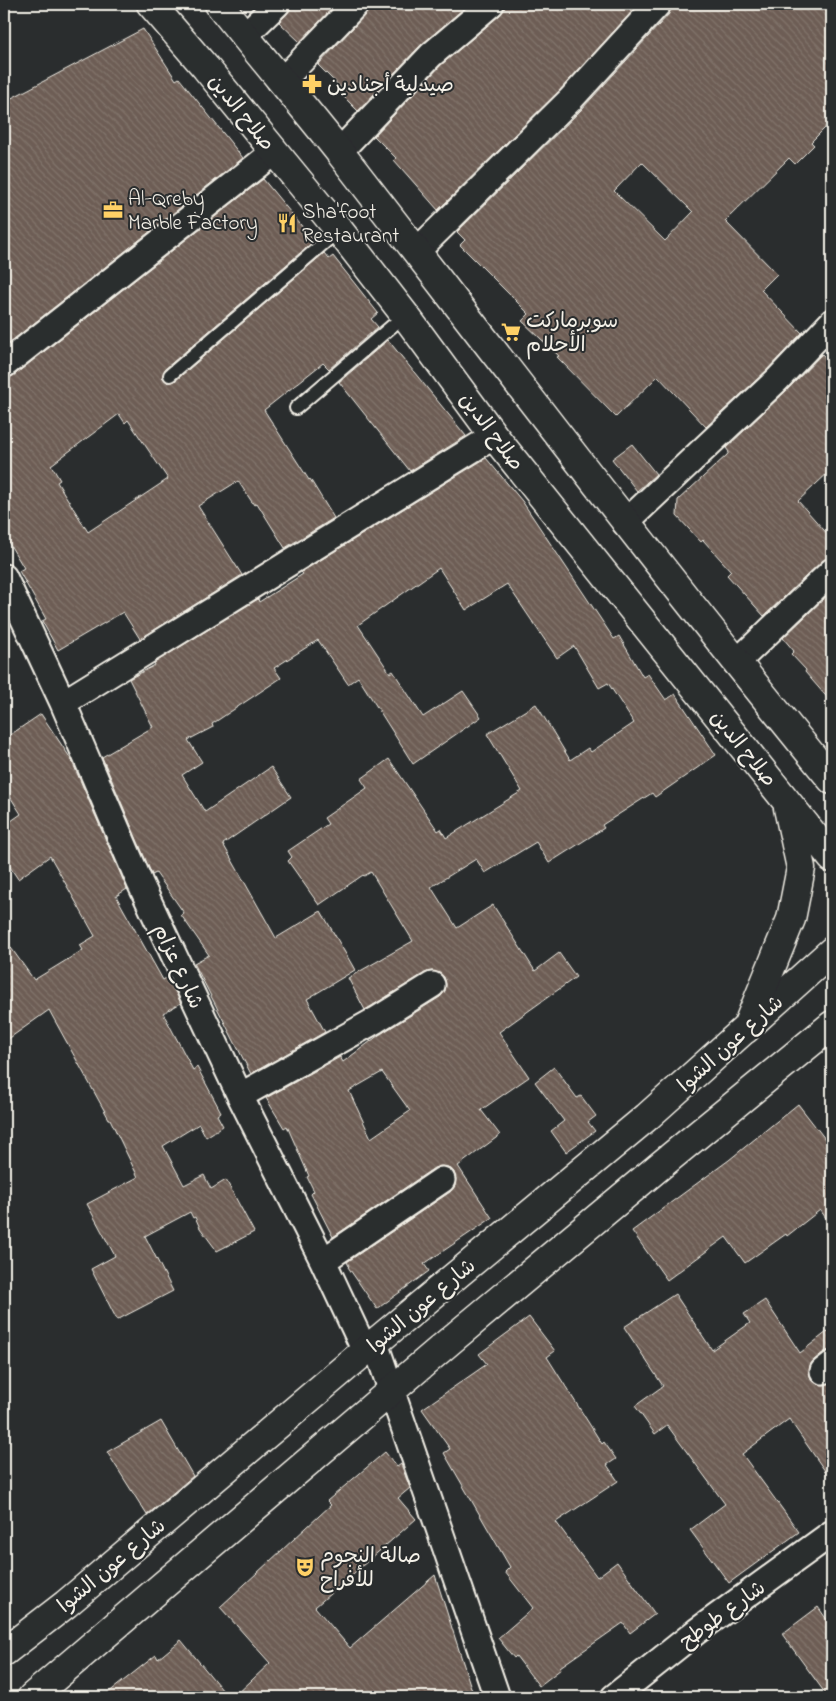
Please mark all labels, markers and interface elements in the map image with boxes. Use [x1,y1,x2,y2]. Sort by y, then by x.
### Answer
street label: صلاح الدين [200,68,281,158]
place label: صيدلية أجنادين [327,71,454,101]
pharmacy icon: صيدلية أجنادين [301,73,323,95]
place label: Al-Qreby Marble Factory [128,185,258,241]
place label: Sha'foot Restaurant [302,198,399,252]
office icon: Al-Qreby Marble Factory [102,199,124,221]
restaurant icon: Sha'foot Restaurant [276,212,298,234]
place label: سوبرماركت الأحلام [526,307,618,361]
supermarket icon: سوبرماركت الأحلام [500,321,522,343]
street label: صلاح الدين [451,387,530,478]
street label: صلاح الدين [702,704,783,794]
street label: شارع عزام [144,919,210,1014]
street label: شارع عون الشوا [672,989,791,1100]
street label: شارع عون الشوا [362,1252,483,1361]
street label: شارع عون الشوا [52,1512,173,1621]
place label: صالة النجوم للأفراح [320,1542,421,1596]
theatre icon: صالة النجوم للأفراح [294,1556,316,1578]
street label: شارع طوطح [674,1574,773,1657]

